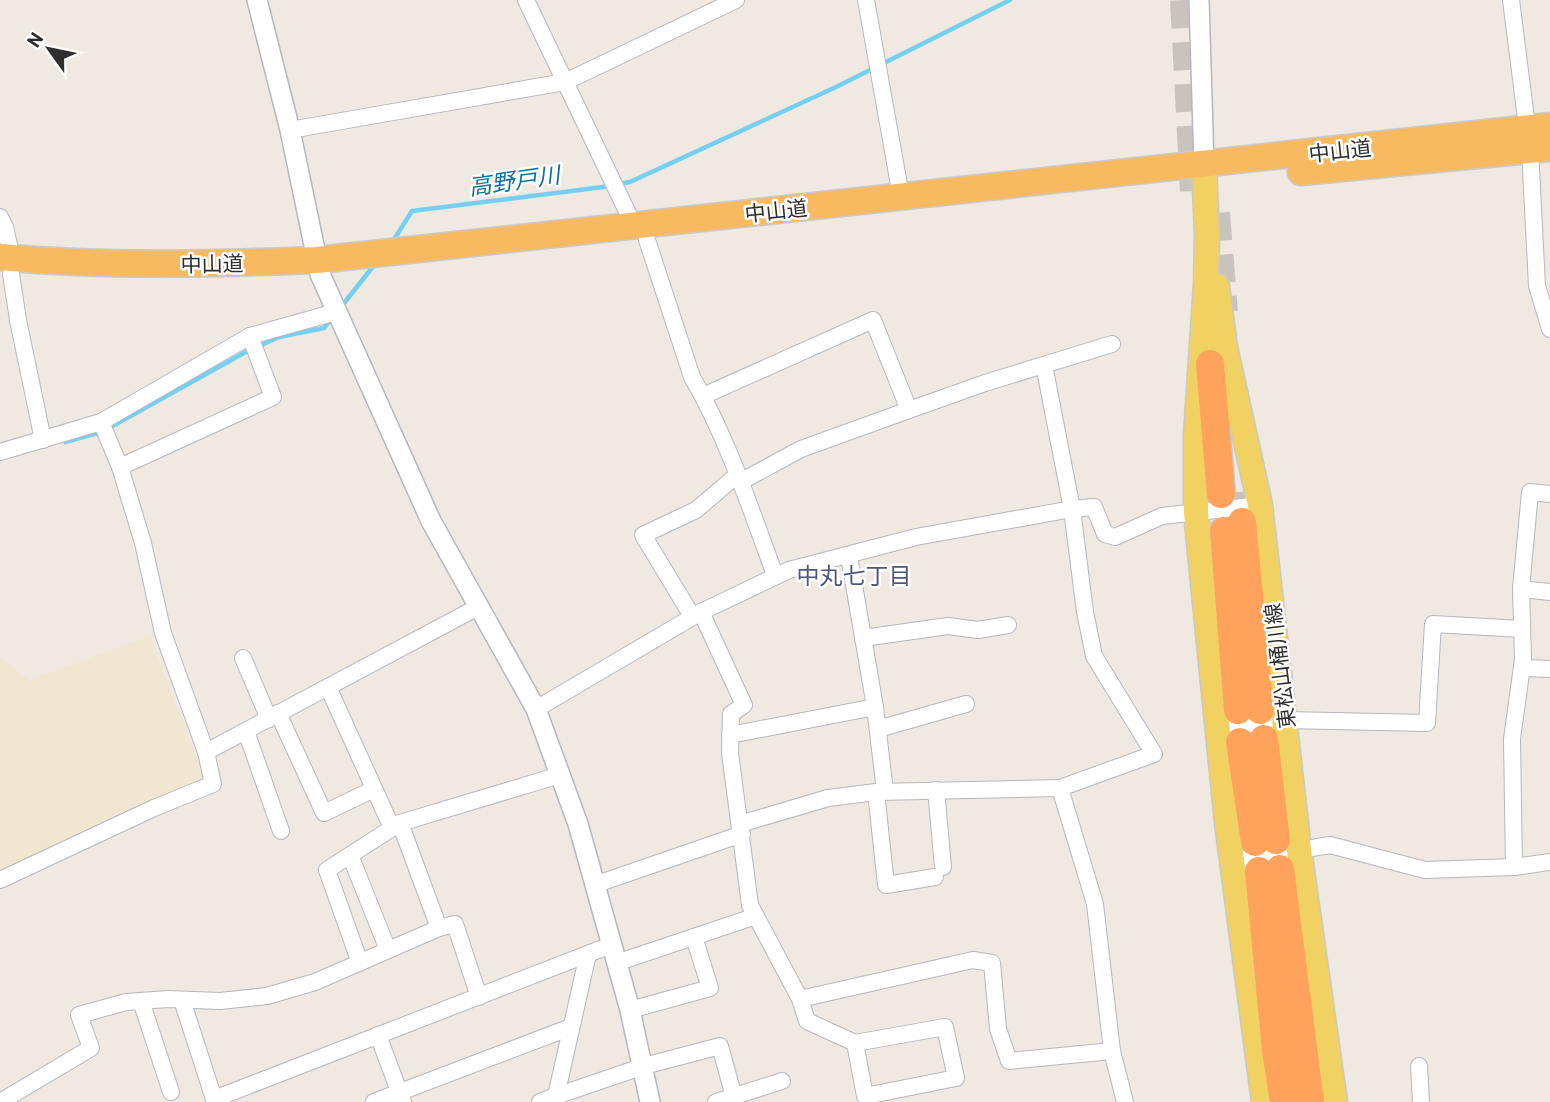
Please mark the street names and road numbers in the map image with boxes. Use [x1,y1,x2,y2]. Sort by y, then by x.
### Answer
street label: 中山道 [1307,134,1373,166]
street label: 中山道 [743,194,809,226]
street label: 中山道 [180,250,244,276]
street label: 東松山桶川線 [1259,602,1299,730]

